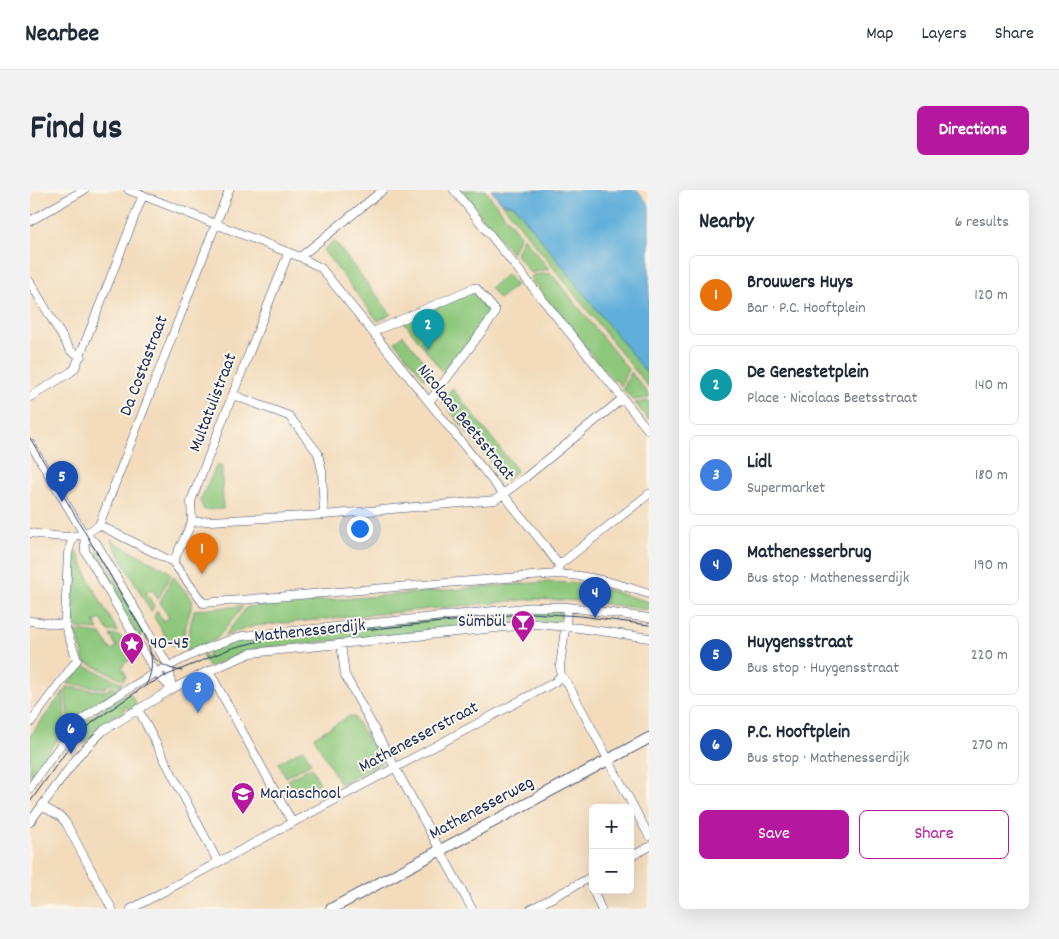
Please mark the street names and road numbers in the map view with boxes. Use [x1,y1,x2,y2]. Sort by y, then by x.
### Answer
street label: Da Costastraat [114,312,176,420]
street label: Multatulistraat [184,350,244,456]
street label: Nicolaas Beetsstraat [410,359,520,487]
street label: Mathenesserdijk [253,614,367,650]
street label: Mathenesserstraat [355,696,484,780]
street label: Mathenesserweg [425,771,539,847]

